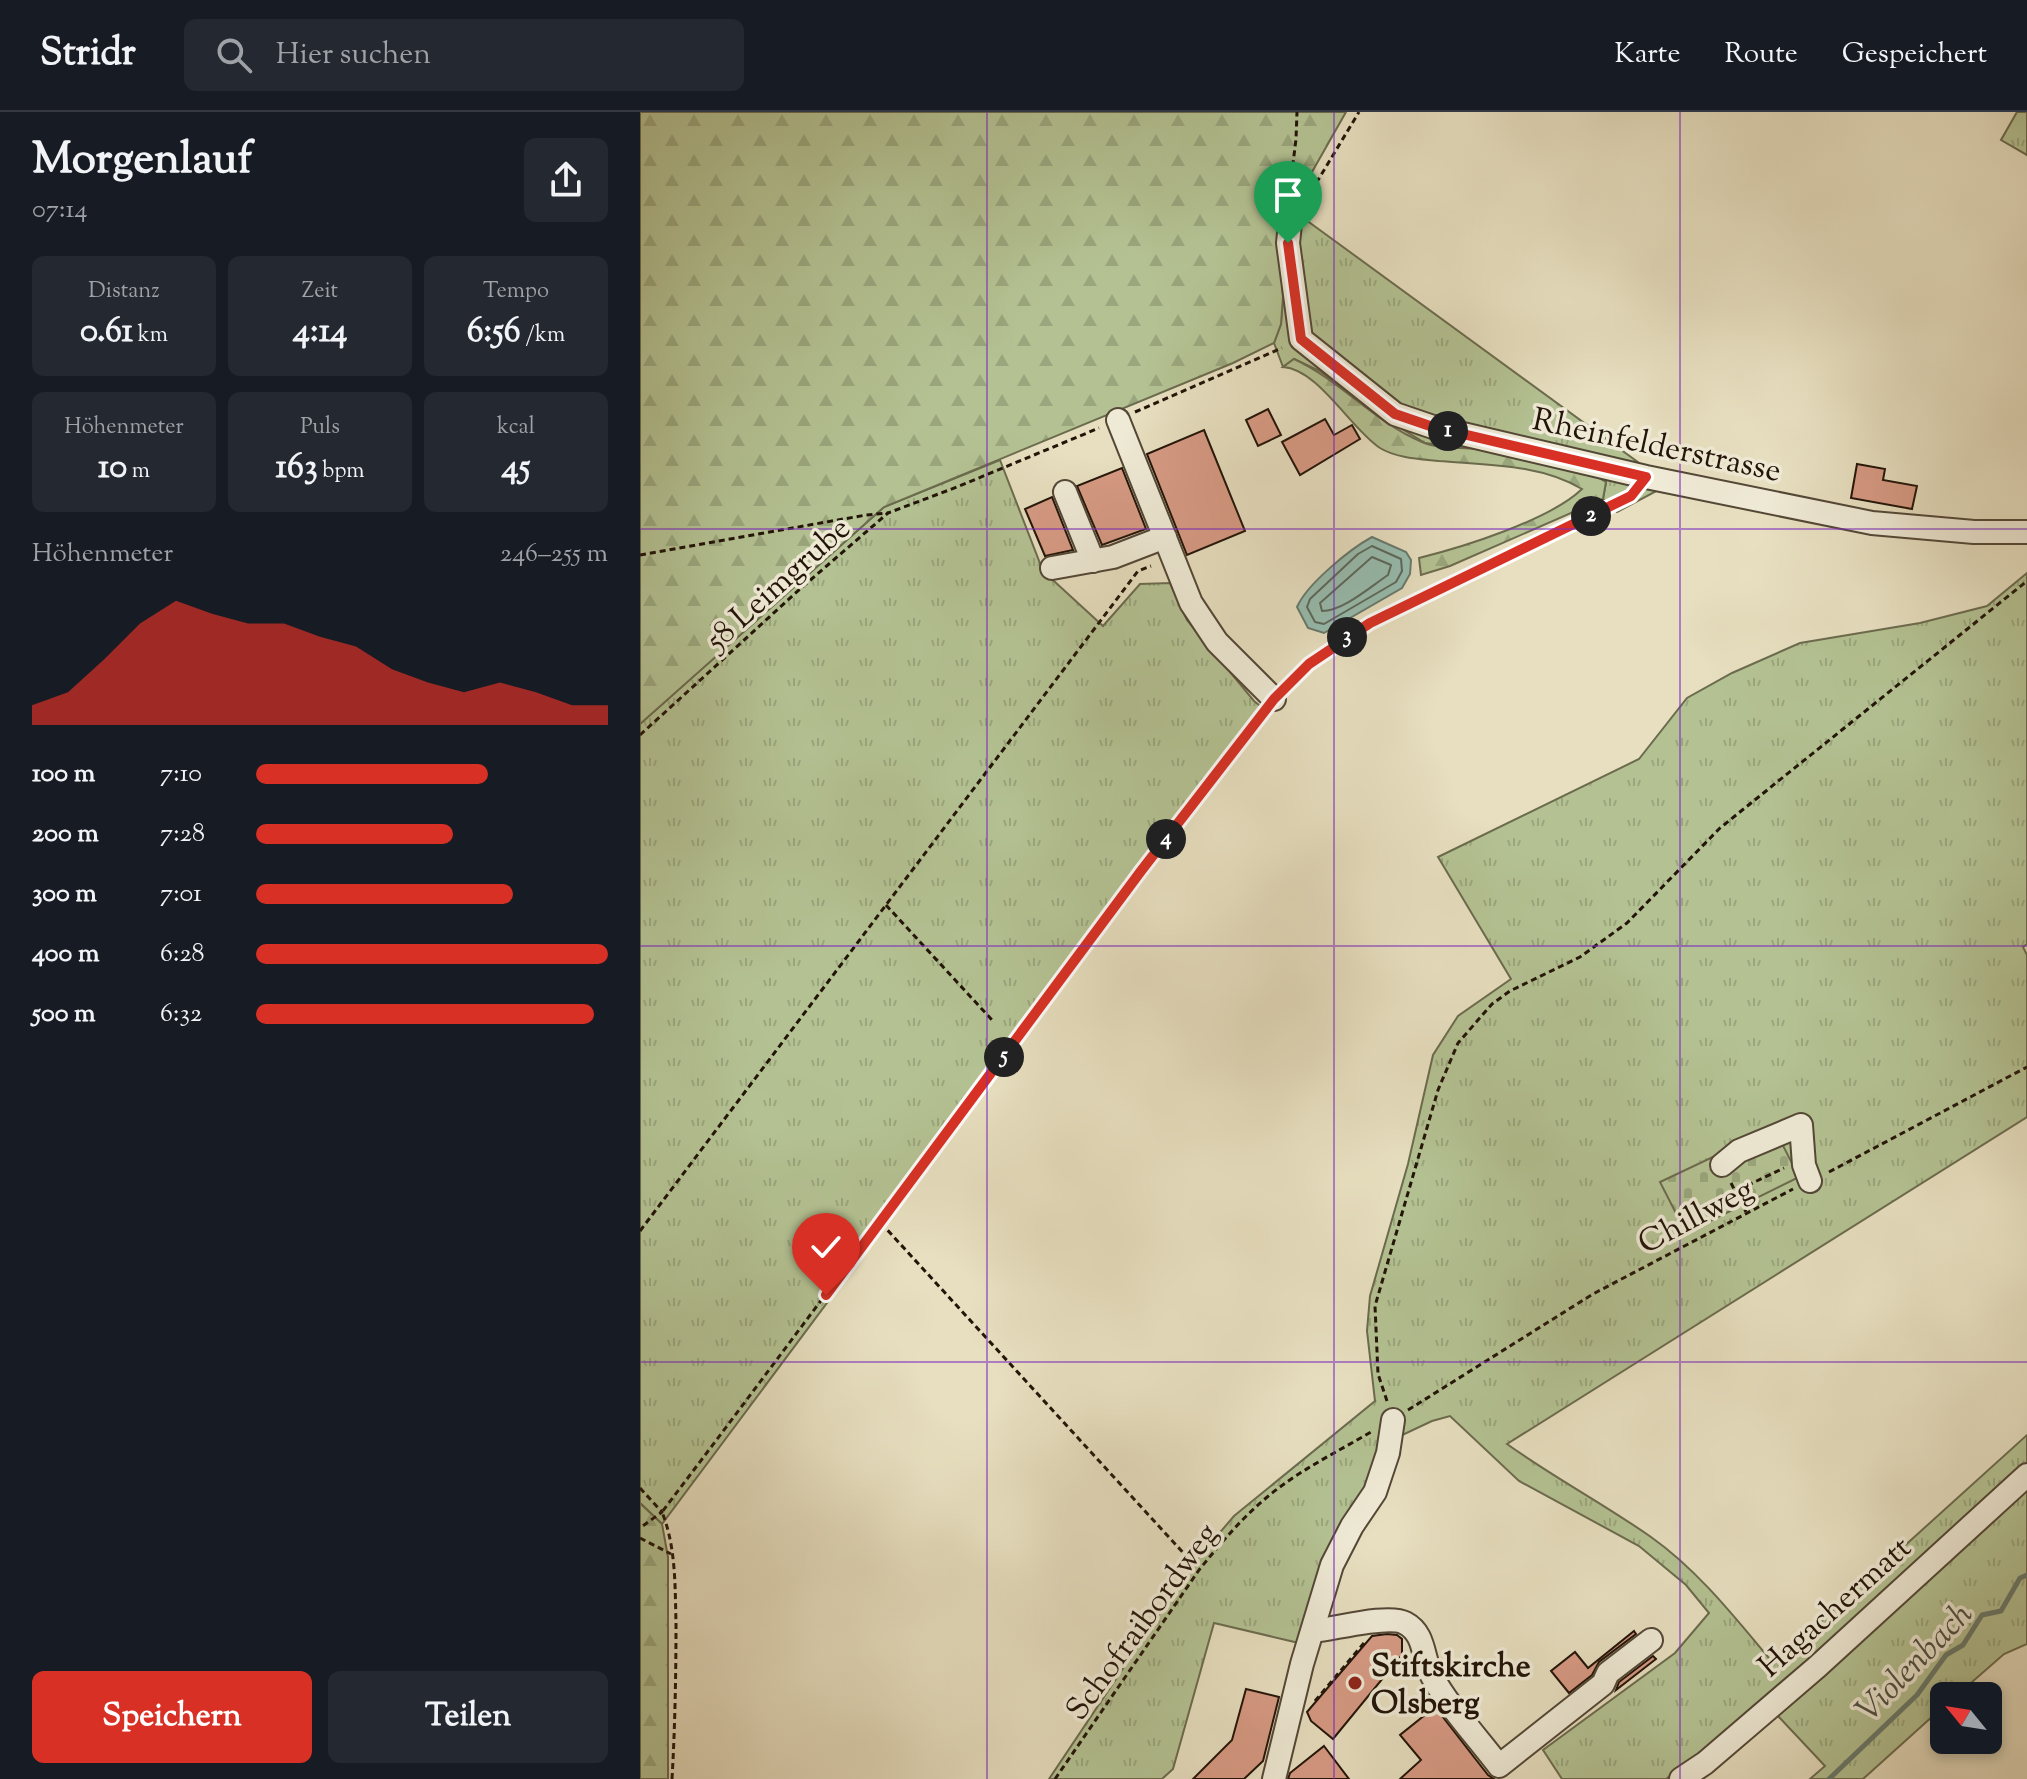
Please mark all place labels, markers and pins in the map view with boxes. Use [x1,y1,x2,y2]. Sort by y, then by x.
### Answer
pin [1254,161,1322,243]
pin: 1 [1428,411,1468,451]
pin: 2 [1571,496,1611,536]
pin: 3 [1327,617,1367,657]
pin: 4 [1146,819,1186,859]
pin: 5 [984,1037,1024,1077]
pin [792,1213,860,1295]
place label: Stiftskirche Olsberg [1371,1645,1531,1728]
marker: Stiftskirche Olsberg [1346,1674,1364,1692]

